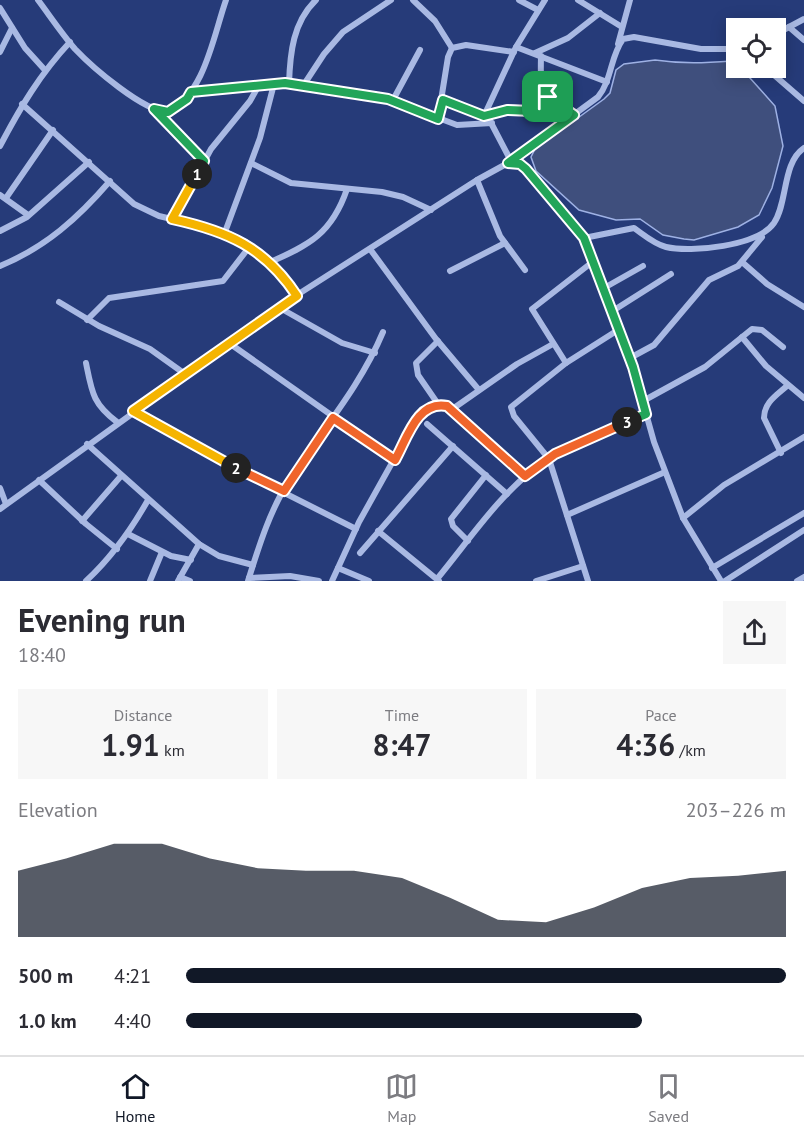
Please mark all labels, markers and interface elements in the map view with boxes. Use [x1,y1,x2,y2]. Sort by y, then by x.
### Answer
map controls [726,18,786,78]
button: locate [726,18,786,78]
pin [522,71,573,122]
icon: arrive [531,80,564,113]
pin: 1 [182,159,212,189]
text: 1 [192,164,202,184]
pin: 3 [612,407,642,437]
text: 3 [622,412,632,432]
pin: 2 [221,453,251,483]
text: 2 [231,458,241,478]
text: Evening run [18,598,186,641]
button: share [723,601,786,664]
text: 18:40 [18,642,66,668]
text: Distance [114,705,172,725]
text: Time [385,705,419,725]
text: Pace [645,705,677,725]
text: 1.91 [101,725,160,764]
text: 8:47 [372,725,432,764]
text: 4:36 [616,725,675,764]
text: km [160,740,185,760]
text: /km [675,740,706,760]
text: Elevation [18,797,98,823]
text: 203–226 m [686,797,786,823]
text: 500 m [18,963,73,989]
text: 4:21 [114,963,151,989]
text: 1.0 km [18,1008,77,1034]
text: 4:40 [114,1008,151,1034]
tab: Home [115,1070,155,1126]
tab: Map [385,1070,418,1126]
tab: Saved [648,1070,689,1126]

